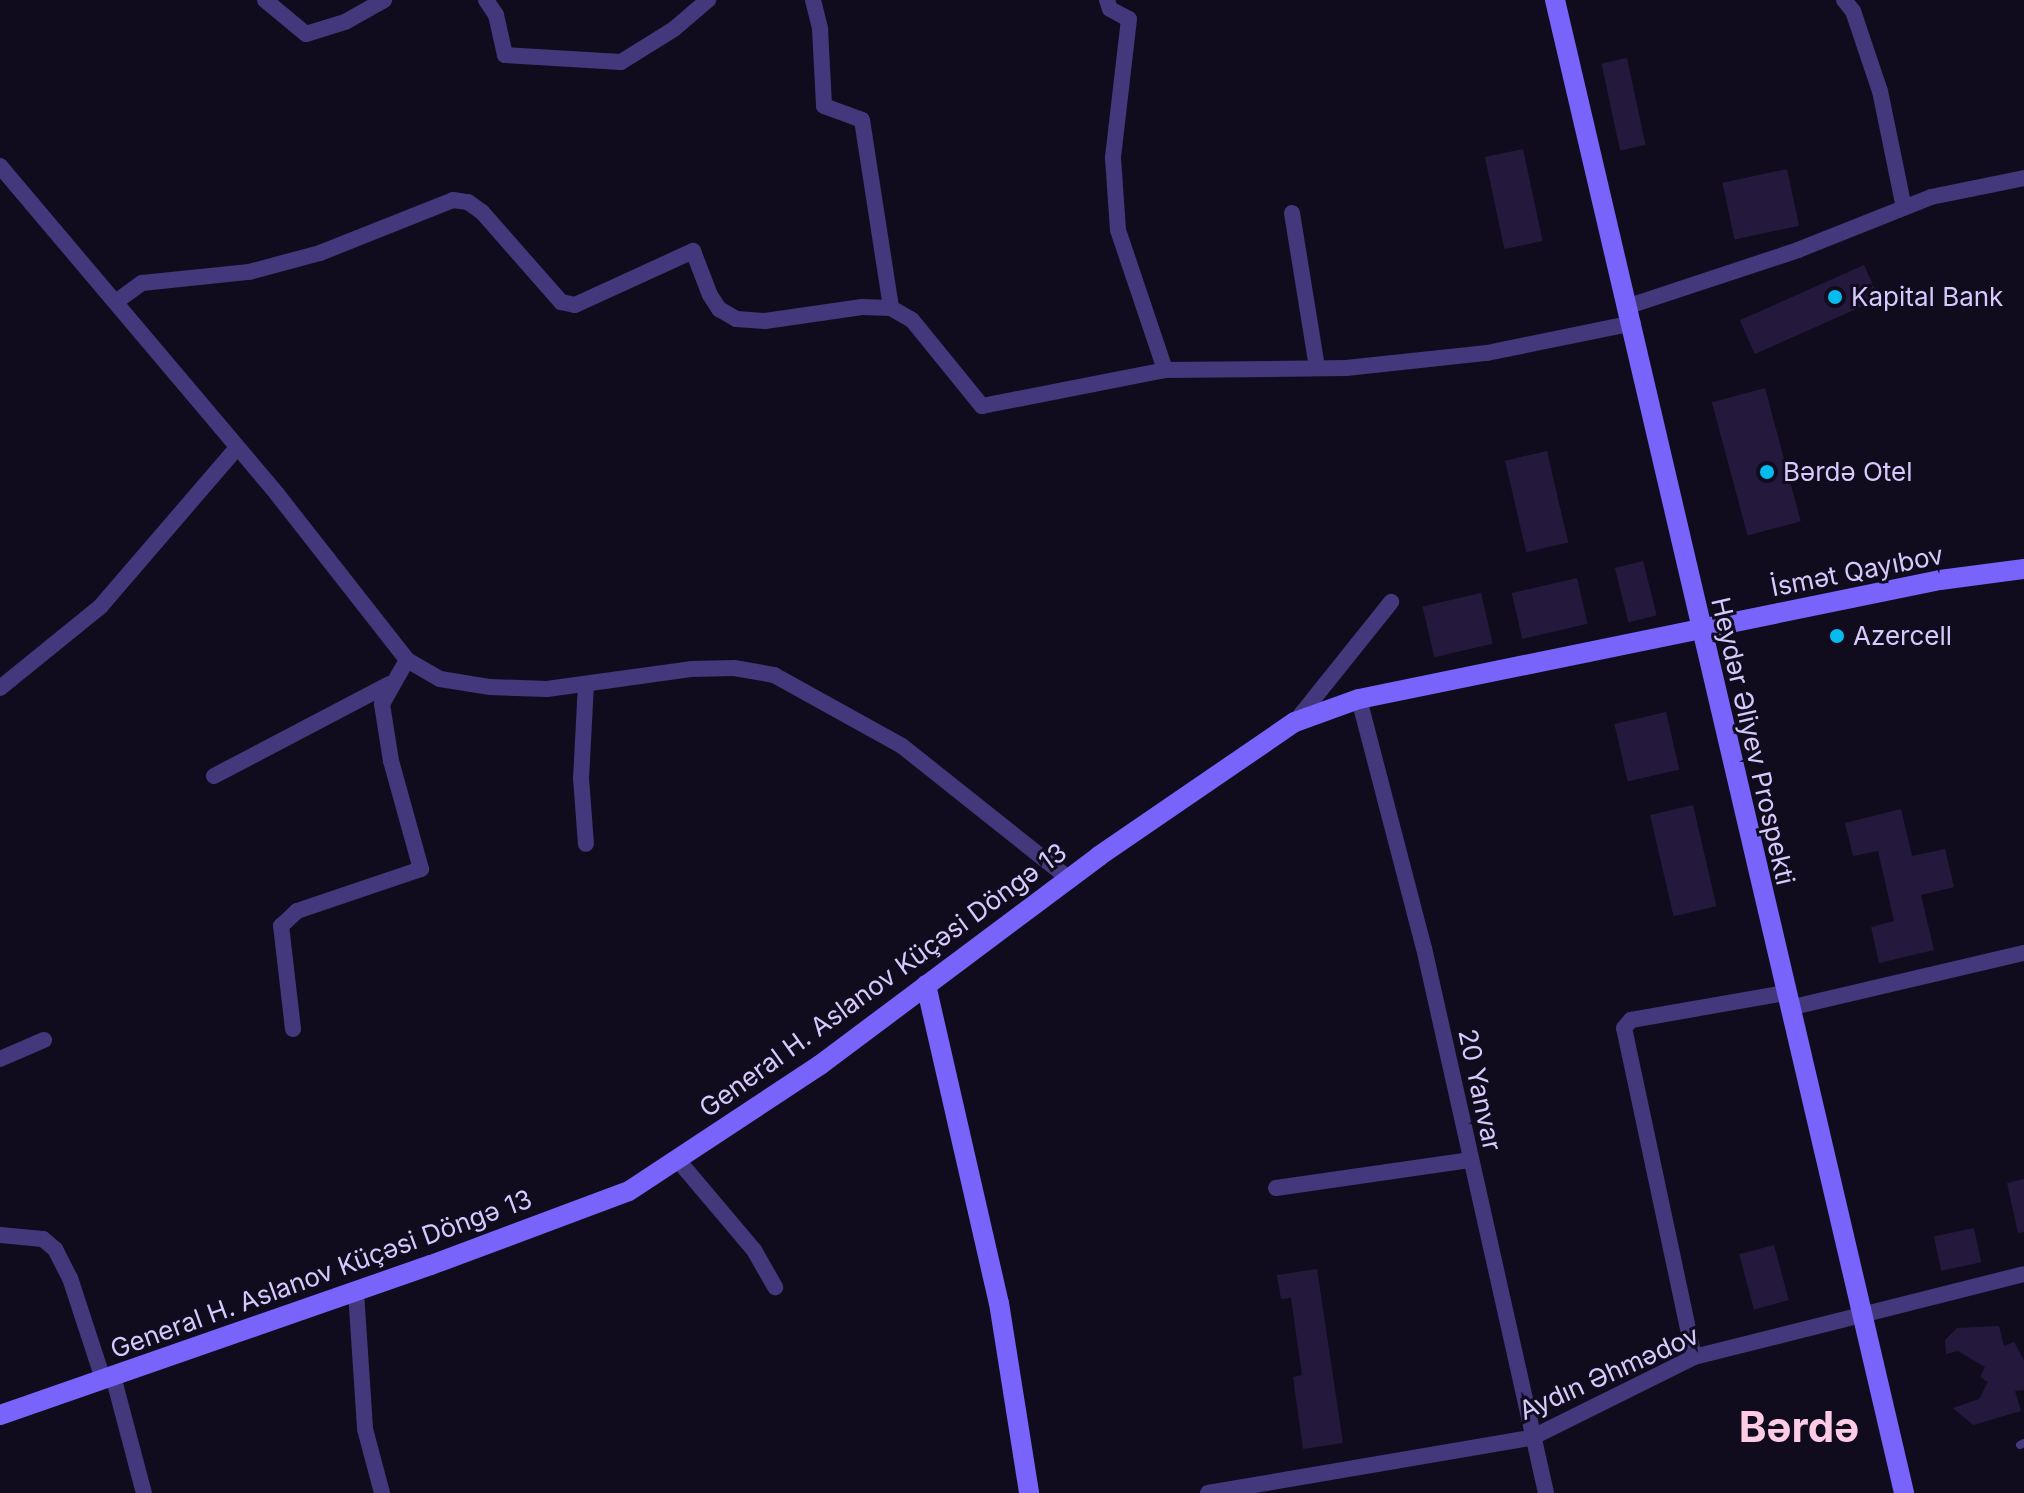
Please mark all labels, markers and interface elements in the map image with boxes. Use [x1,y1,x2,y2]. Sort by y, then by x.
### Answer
place label: Kapital Bank [1851,281,2003,313]
marker: Kapital Bank [1826,288,1844,306]
place label: Bərdə Otel [1783,456,1913,488]
marker: Bərdə Otel [1758,463,1776,481]
street label: İsmət Qayıbov [1768,539,1946,603]
street label: Heydər Əliyev Prospekti [1705,594,1801,888]
place label: Azercell [1853,620,1952,652]
marker: Azercell [1828,627,1846,645]
street label: General H. Aslanov Küçəsi Döngə 13 [693,836,1073,1124]
street label: 20 Yanvar [1452,1026,1508,1154]
street label: General H. Aslanov Küçəsi Döngə 13 [106,1183,536,1365]
street label: Aydın Əhmədov [1514,1319,1704,1427]
district label: Bərdə [1739,1402,1859,1452]

